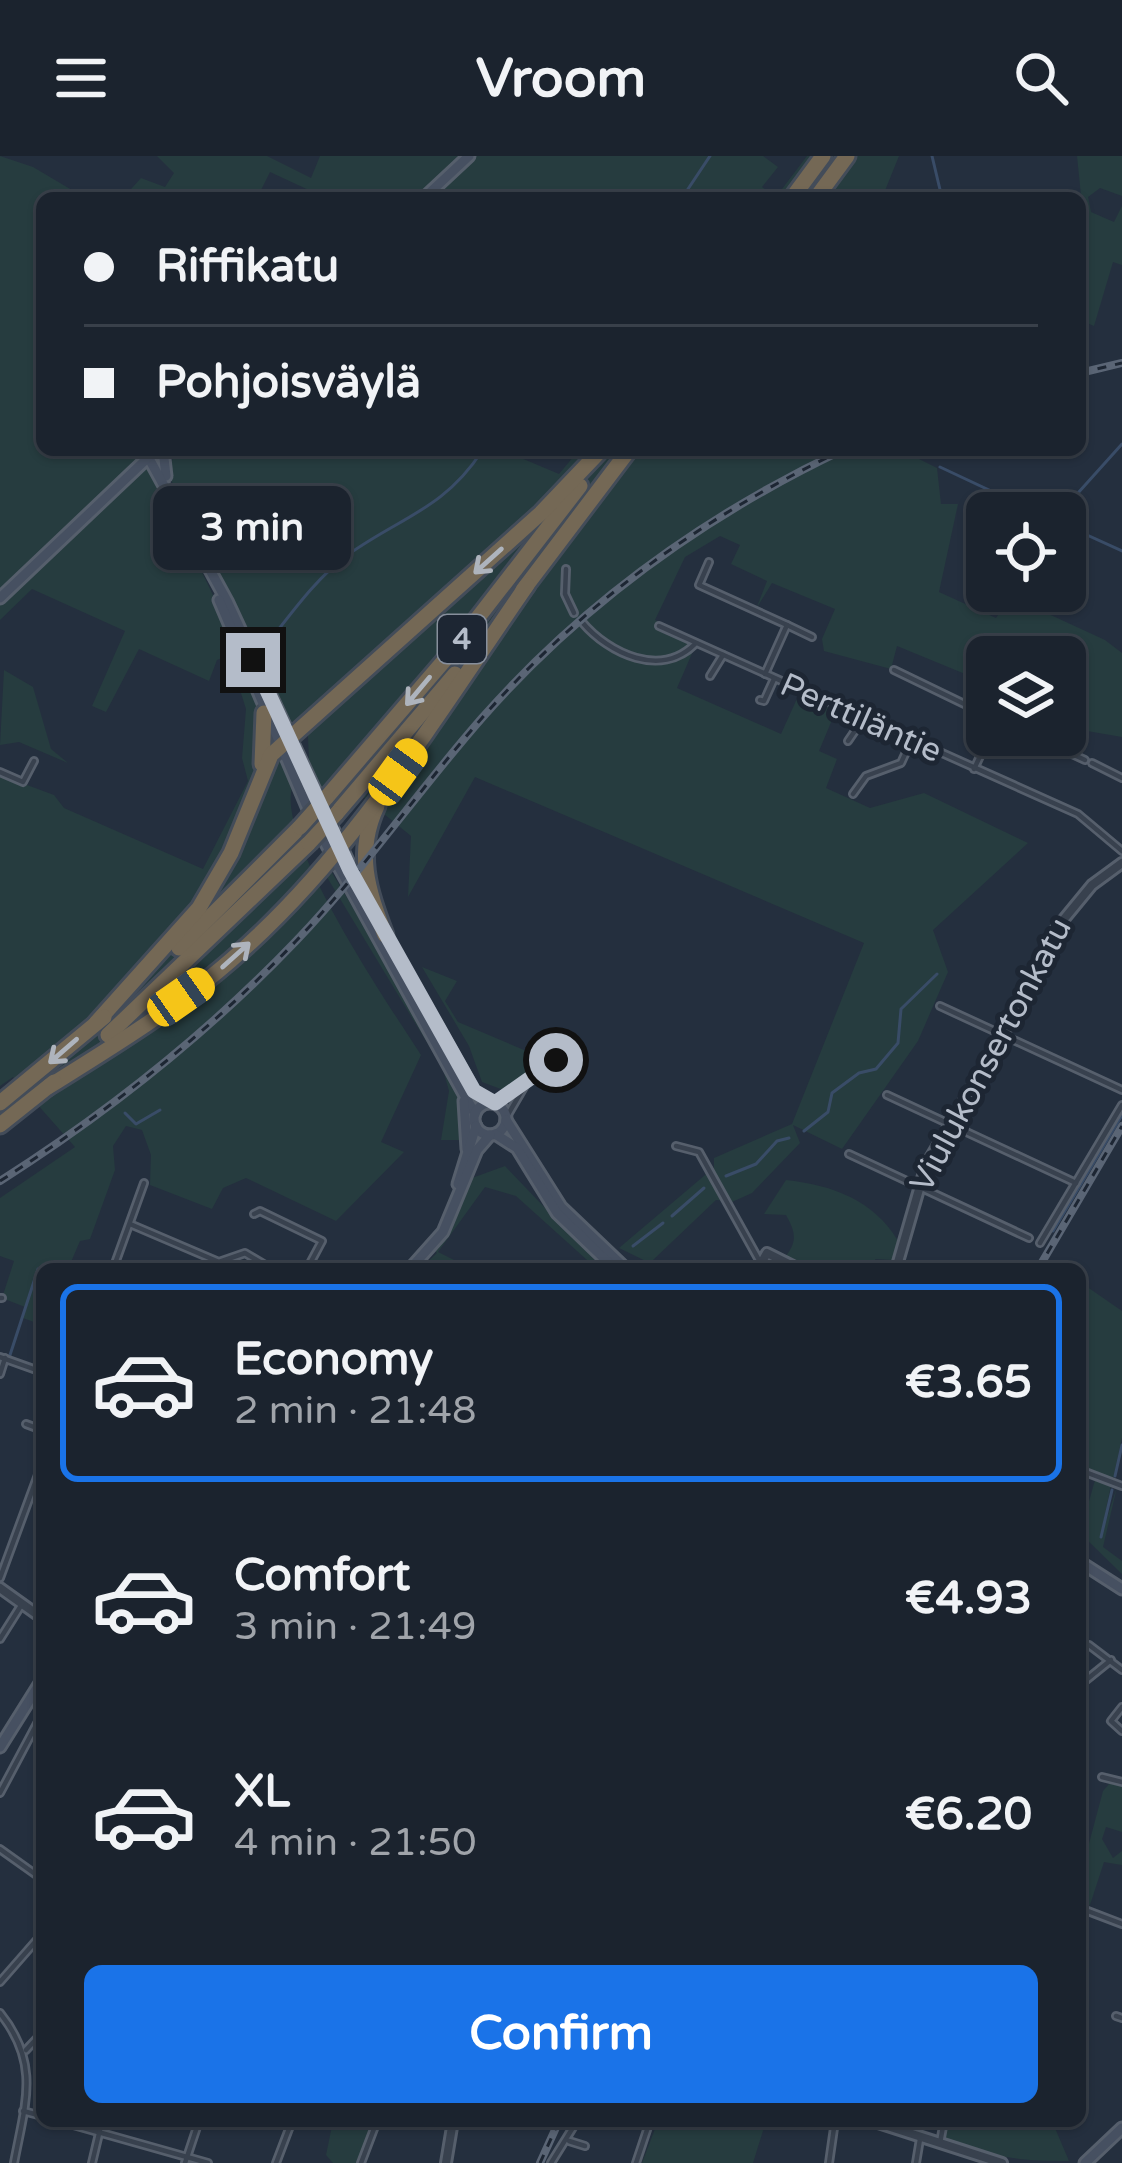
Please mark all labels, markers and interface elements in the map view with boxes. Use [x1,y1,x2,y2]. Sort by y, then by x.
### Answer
icon: menu [48,45,114,111]
icon: search [1008,45,1074,111]
text: Vroom [476,46,646,111]
text: Riffikatu [156,240,339,294]
text: Pohjoisväylä [156,356,421,410]
callout: 3 min [154,486,352,570]
map controls [966,492,1086,756]
button: locate [966,492,1086,612]
text: 3 min [200,504,304,551]
one-way arrow [473,547,503,574]
road number: 4 [438,615,486,663]
route end [226,633,280,687]
button: layers [966,636,1086,756]
street label: Perttiläntie [774,665,948,771]
one-way arrow [405,675,433,706]
car [362,732,434,812]
street label: Viulukonsertonkatu [902,911,1080,1199]
one-way arrow [221,942,251,969]
car [141,962,221,1032]
route start [529,1033,583,1087]
one-way arrow [48,1037,79,1065]
icon: car [90,1329,198,1437]
text: Economy [234,1333,433,1387]
text: €3.65 [905,1356,1032,1410]
text: 2 min · 21:48 [234,1387,476,1434]
icon: car [90,1545,198,1653]
text: Comfort [234,1549,410,1603]
text: €4.93 [905,1572,1032,1626]
text: 3 min · 21:49 [234,1603,476,1650]
icon: car [90,1761,198,1869]
text: XL [234,1765,290,1819]
text: €6.20 [905,1788,1032,1842]
text: 4 min · 21:50 [234,1819,476,1866]
button: Confirm [84,1965,1038,2103]

